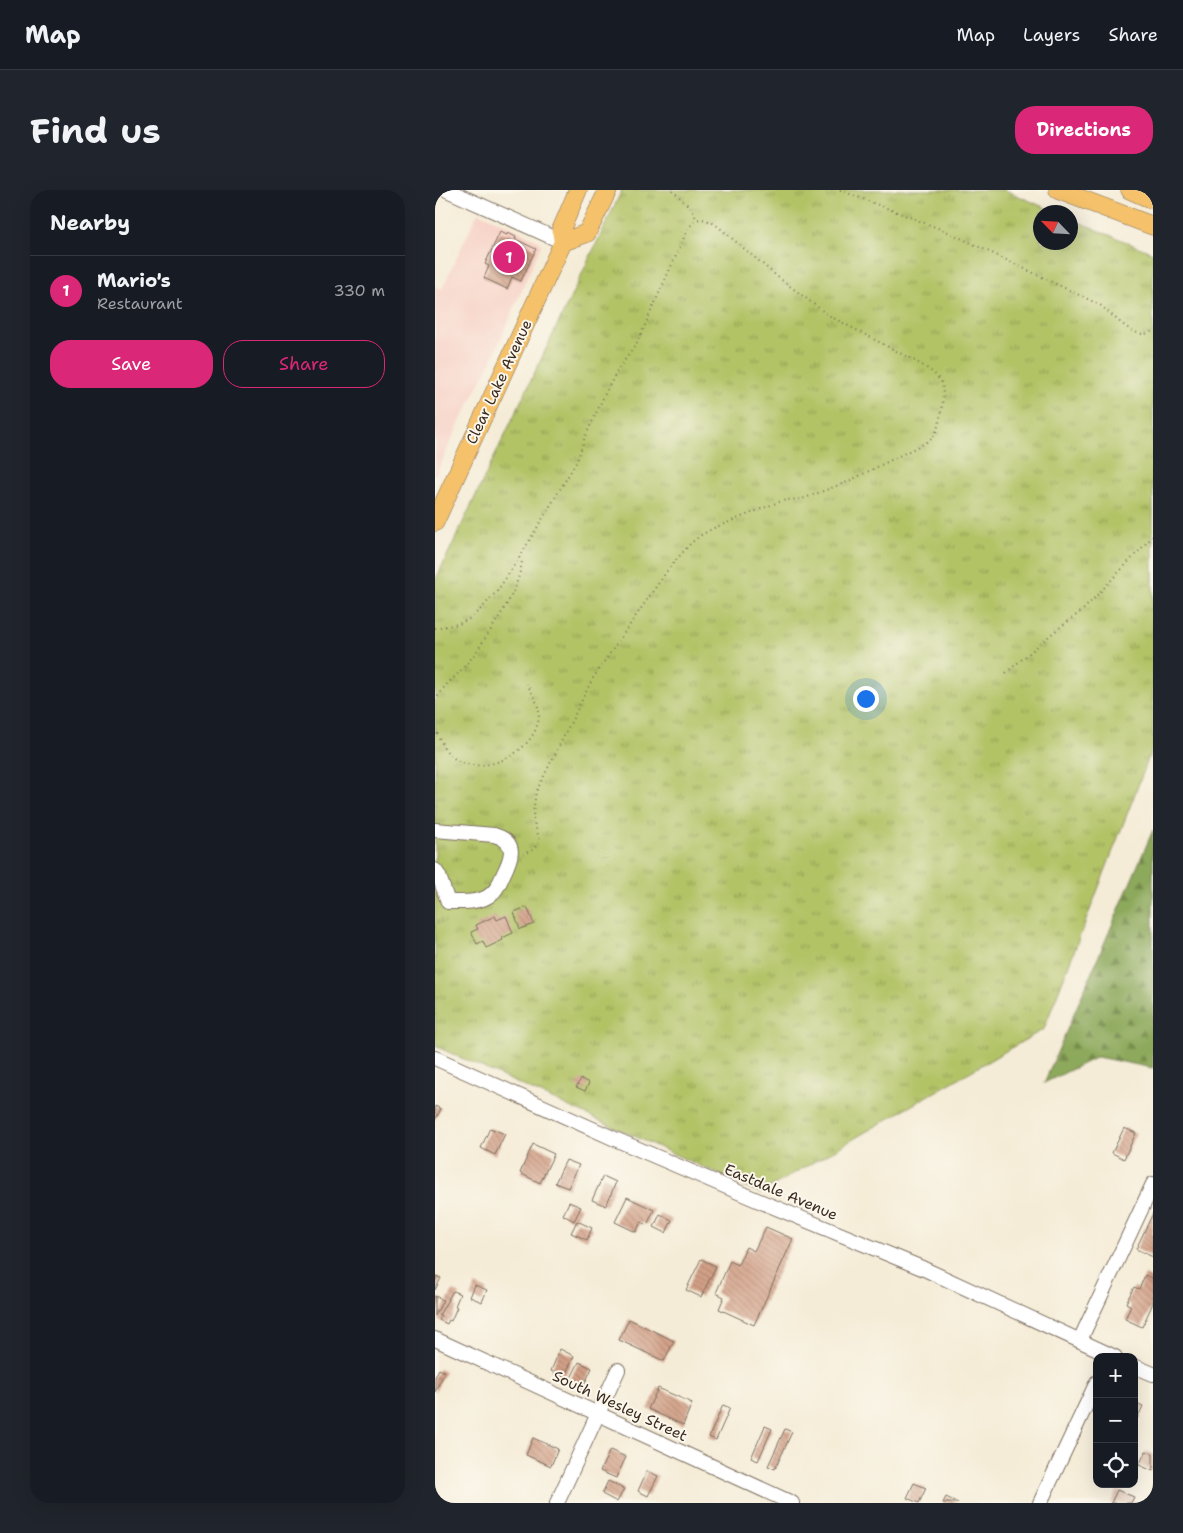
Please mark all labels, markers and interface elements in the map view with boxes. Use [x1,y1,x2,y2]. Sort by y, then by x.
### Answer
text: Map [25,19,81,51]
text: Map [957,23,995,47]
text: Layers [1023,23,1080,47]
text: Share [1108,23,1158,47]
button: Directions [1015,106,1153,154]
text: Find us [30,107,161,154]
north arrow [1033,205,1078,250]
text: Nearby [50,209,130,237]
pin: 1 [493,238,525,276]
text: Mario's [97,268,171,293]
text: 1 [62,280,70,301]
text: 330 m [333,280,385,301]
text: Restaurant [97,293,183,314]
street label: Clear Lake Avenue [461,317,537,447]
button: Save [50,340,213,388]
button: Share [223,340,385,388]
your location [853,686,879,712]
street label: Eastdale Avenue [721,1159,841,1225]
map controls [1093,1353,1138,1488]
button: + [1093,1353,1138,1398]
street label: South Wesley Street [549,1366,691,1446]
button: − [1093,1398,1138,1443]
button: locate [1093,1443,1138,1488]

